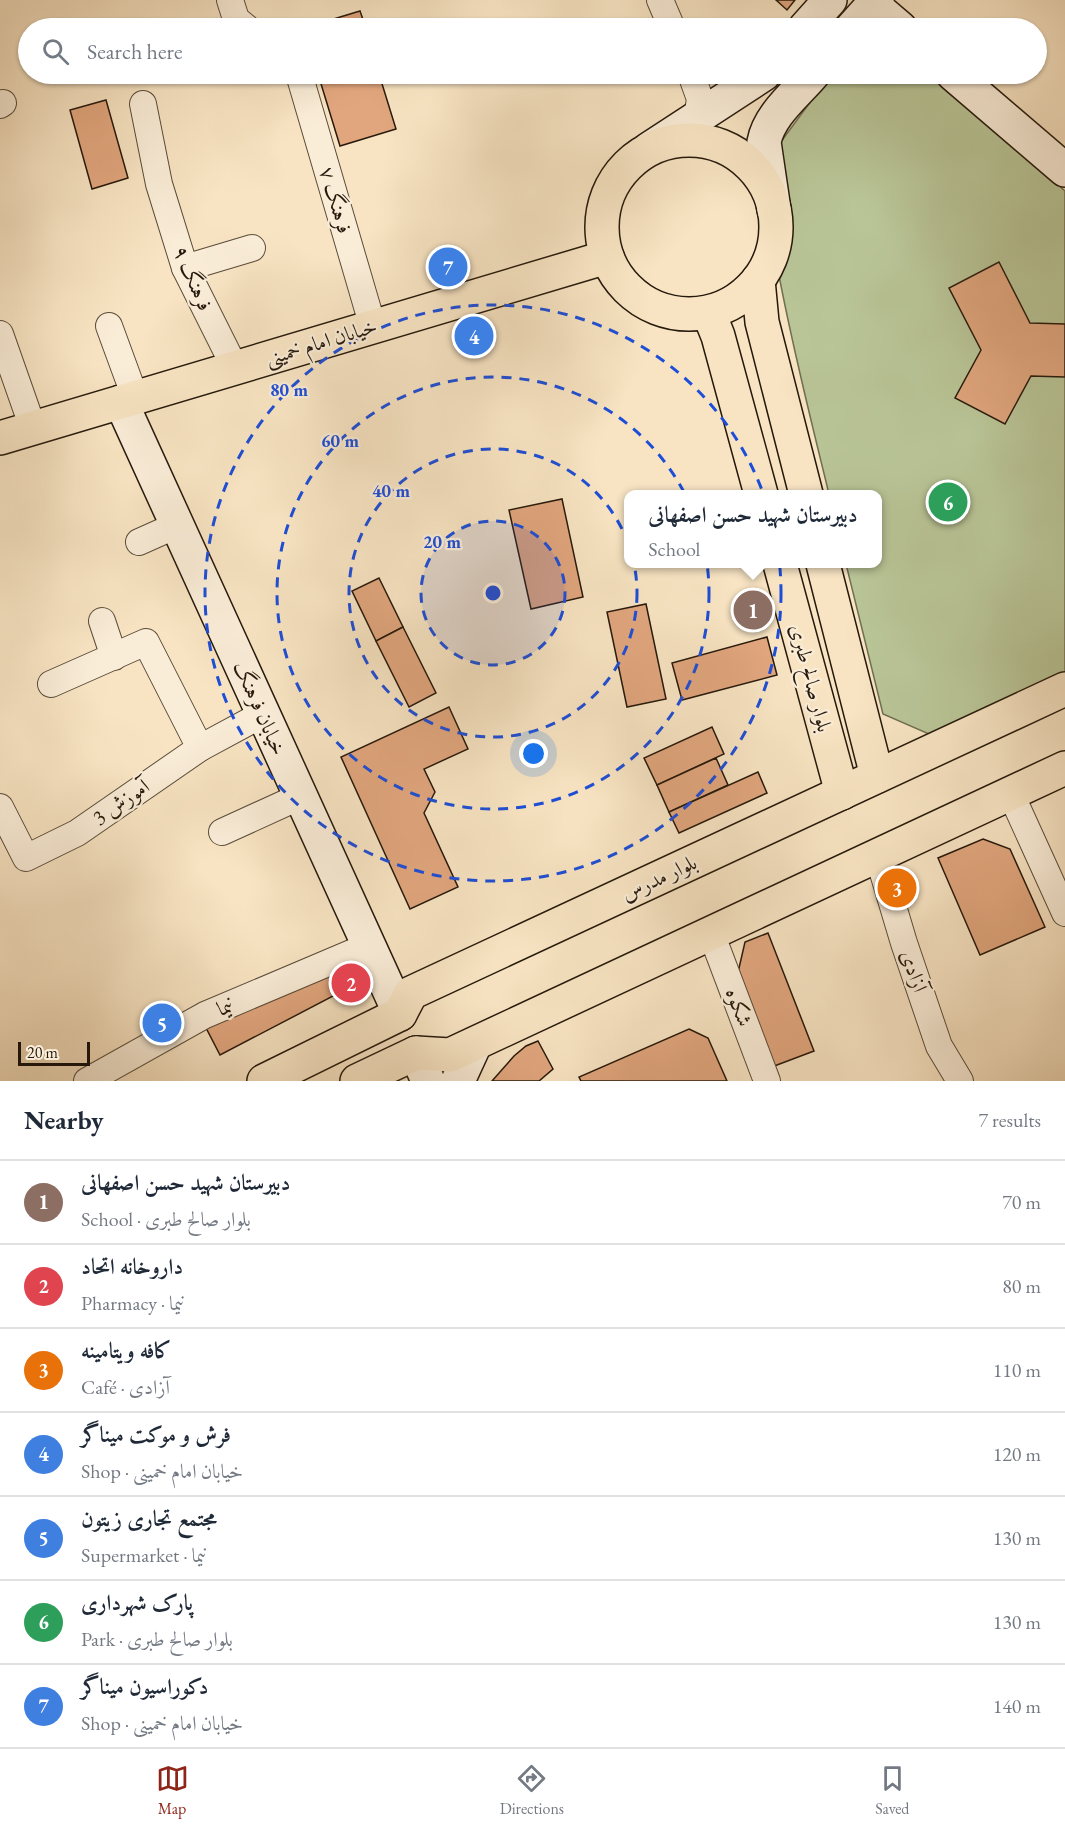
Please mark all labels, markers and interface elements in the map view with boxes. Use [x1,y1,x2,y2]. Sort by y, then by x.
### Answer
search box [18,18,1047,84]
icon: search [39,35,72,68]
text: Search here [87,37,182,66]
street label: فرهنگ ۷ [314,163,359,236]
street label: فرهنگ ۹ [168,241,219,315]
pin: 7 [428,244,468,290]
street label: خیابان امام خمینی [262,312,382,376]
pin: 4 [454,314,494,358]
text: 80 m [270,378,308,401]
text: 60 m [321,429,359,452]
text: 40 m [372,479,410,502]
pin: 6 [928,480,968,524]
popup [624,490,882,568]
text: دبیرستان شهید حسن اصفهانی [648,500,858,529]
text: 20 m [423,530,461,553]
text: School [648,536,700,562]
centre of rings [483,583,503,603]
pin: 1 [734,588,772,632]
street label: بلوار صالح طبری [779,621,839,736]
street label: خیابان فرهنگ [228,656,293,759]
your location [519,739,548,768]
street label: آموزش 3 [87,771,156,831]
street label: بلوار مدرس [617,848,701,907]
pin: 3 [878,866,916,910]
street label: آزادی [895,946,935,998]
pin: 2 [332,960,370,1006]
street label: شکوه [720,984,759,1030]
street label: نیما [212,991,238,1022]
pin: 5 [142,1000,182,1046]
scale bar [18,1039,90,1066]
text: 20 m [27,1042,58,1063]
text: Nearby [24,1103,104,1137]
text: 7 results [978,1107,1041,1133]
text: دبیرستان شهید حسن اصفهانی [81,1168,290,1197]
text: 1 [38,1189,49,1215]
text: 70 m [1002,1189,1041,1215]
text: School · بلوار صالح طبری [81,1206,251,1232]
text: داروخانه اتحاد [81,1252,183,1281]
text: 2 [38,1273,49,1299]
text: 80 m [1002,1273,1041,1299]
text: Pharmacy · نیما [81,1290,184,1316]
text: کافه ویتامینه [81,1336,172,1365]
text: 3 [38,1357,49,1383]
text: 110 m [993,1357,1041,1383]
text: Café · آزادی [81,1374,170,1400]
text: فرش و موکت میناگر [81,1420,231,1449]
text: 4 [38,1441,49,1467]
text: 120 m [993,1441,1041,1467]
text: Shop · خیابان امام خمینی [81,1458,243,1484]
text: مجتمع تجاری زیتون [81,1504,217,1533]
text: 5 [38,1525,49,1551]
text: 130 m [993,1525,1041,1551]
text: Supermarket · نیما [81,1542,206,1568]
text: پارک شهرداری [81,1588,193,1617]
text: 6 [38,1609,49,1635]
text: 130 m [993,1609,1041,1635]
text: Park · بلوار صالح طبری [81,1626,233,1652]
text: دکوراسیون میناگر [81,1672,208,1701]
text: 7 [38,1693,49,1719]
text: 140 m [993,1693,1041,1719]
text: Shop · خیابان امام خمینی [81,1710,243,1736]
tab: Map [156,1762,189,1819]
tab: Directions [500,1762,564,1819]
tab: Saved [875,1762,909,1819]

